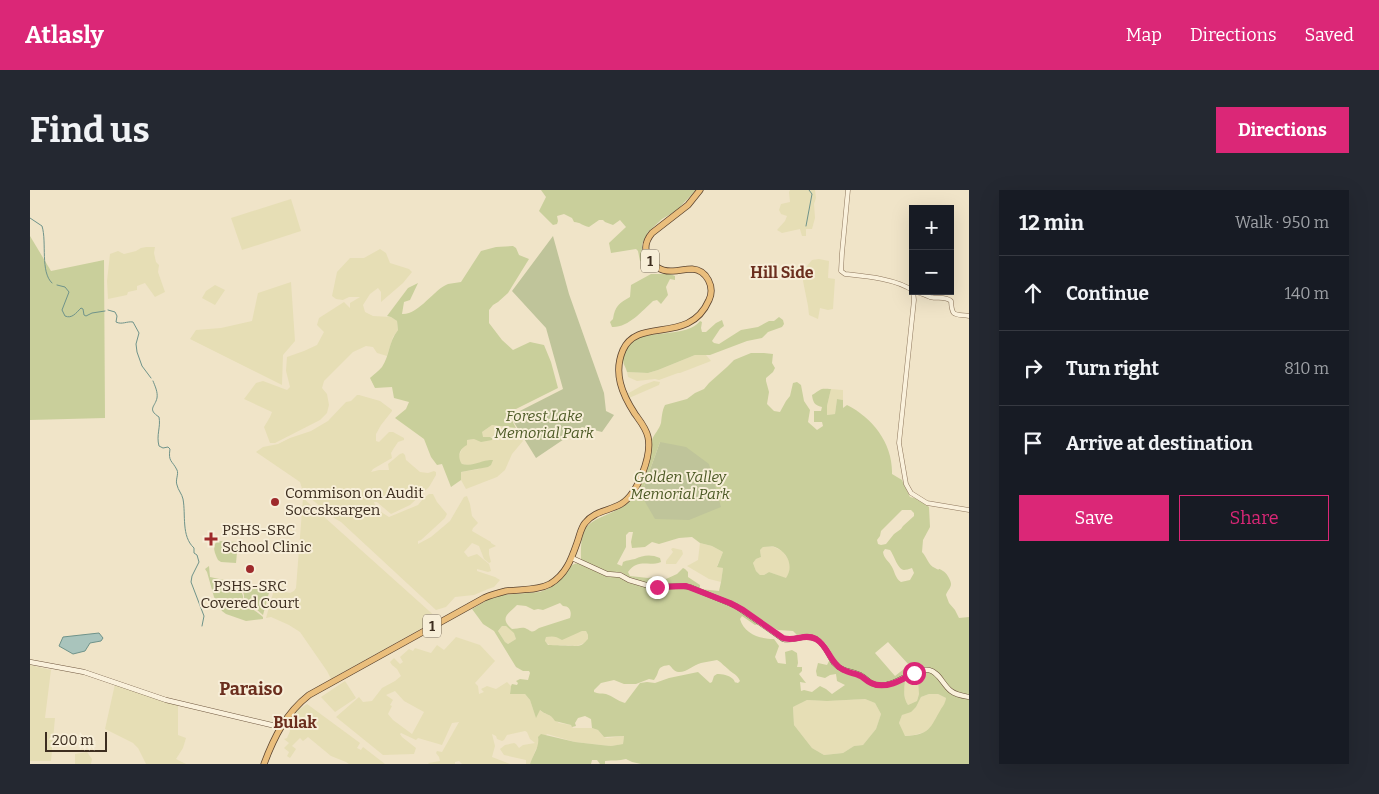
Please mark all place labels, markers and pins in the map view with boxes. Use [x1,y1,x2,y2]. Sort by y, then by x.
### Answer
place label: Commison on Audit Soccsksargen [285,484,424,519]
marker: Commison on Audit Soccsksargen [269,496,281,508]
place label: PSHS-SRC School Clinic [222,521,312,556]
marker: PSHS-SRC School Clinic [204,532,218,546]
marker: PSHS-SRC Covered Court [244,563,256,575]
place label: PSHS-SRC Covered Court [200,577,300,612]

